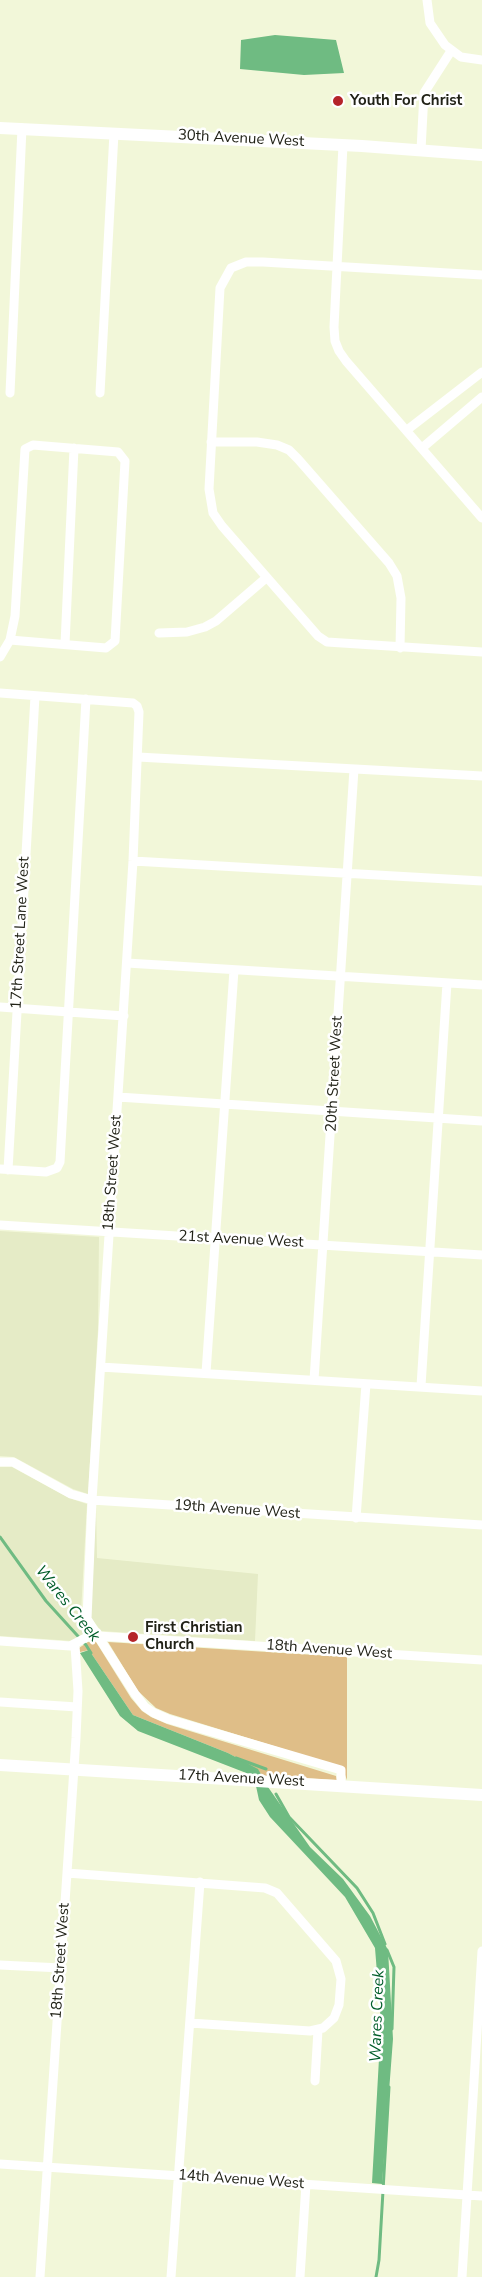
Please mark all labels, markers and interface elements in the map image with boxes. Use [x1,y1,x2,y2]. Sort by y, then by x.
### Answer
place label: Youth For Christ [350,92,462,110]
marker: Youth For Christ [331,94,345,108]
street label: 30th Avenue West [177,127,305,151]
street label: 17th Street Lane West [8,856,34,1010]
street label: 20th Street West [323,1015,347,1133]
street label: 18th Street West [100,1114,126,1232]
street label: 21st Avenue West [178,1228,304,1252]
street label: 19th Avenue West [173,1497,301,1523]
water label: Wares Creek [30,1562,104,1646]
place label: First Christian Church [145,1619,243,1654]
marker: First Christian Church [126,1630,140,1644]
street label: 18th Avenue West [265,1637,393,1663]
street label: 17th Avenue West [177,1767,305,1791]
street label: 18th Street West [48,1902,74,2020]
water label: Wares Creek [367,1969,389,2063]
street label: 14th Avenue West [177,2167,305,2193]

